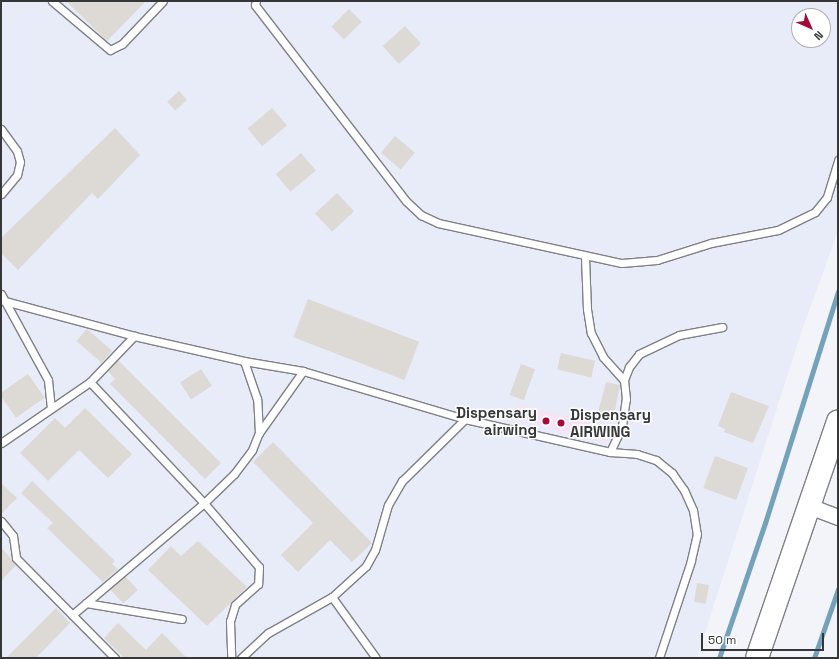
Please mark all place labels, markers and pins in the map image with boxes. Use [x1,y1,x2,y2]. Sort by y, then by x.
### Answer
place label: Dispensary airwing [456,403,537,438]
place label: Dispensary AIRWING [570,405,651,440]
marker: Dispensary airwing [540,415,552,427]
marker: Dispensary AIRWING [555,417,567,429]

